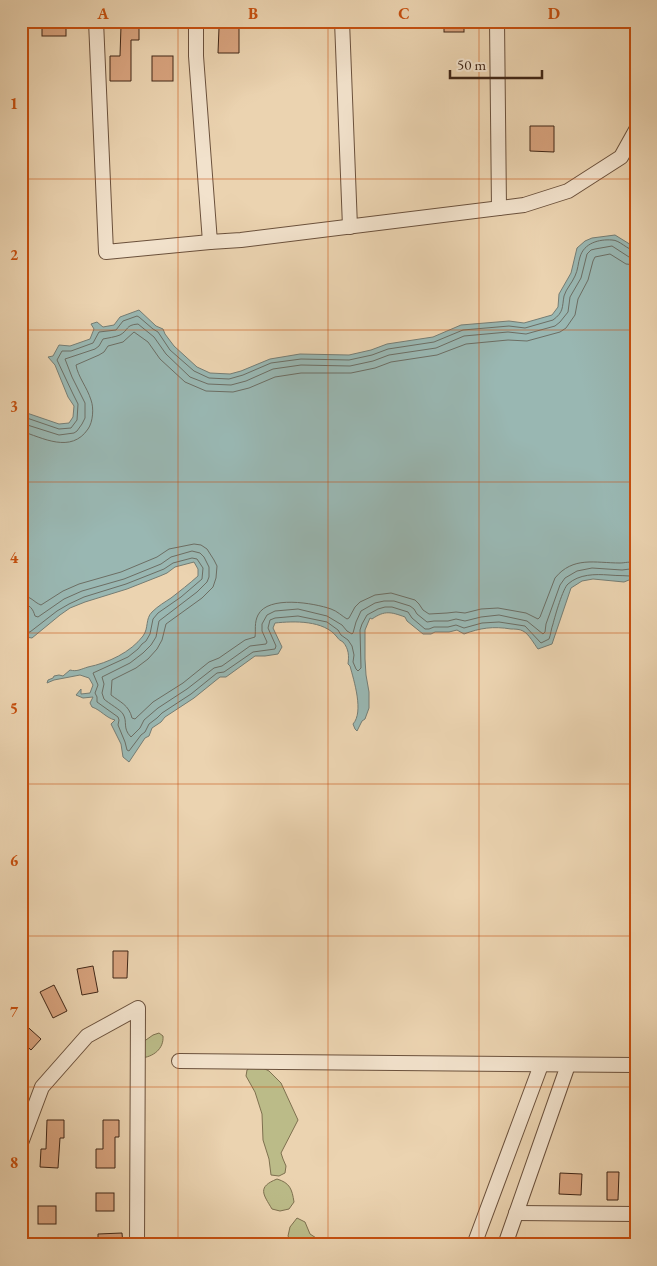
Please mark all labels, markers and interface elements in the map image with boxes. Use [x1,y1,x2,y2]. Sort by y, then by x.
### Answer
text: A [96,3,109,24]
text: B [248,3,258,24]
text: C [398,3,410,24]
text: D [548,3,560,24]
scale bar [450,48,542,80]
text: 50 m [457,55,486,74]
text: 1 [10,93,18,114]
text: 2 [10,244,19,265]
text: 3 [10,396,18,417]
text: 4 [10,547,19,568]
text: 5 [10,698,18,719]
text: 6 [10,850,19,871]
text: 7 [10,1001,19,1022]
text: 8 [10,1152,18,1173]

